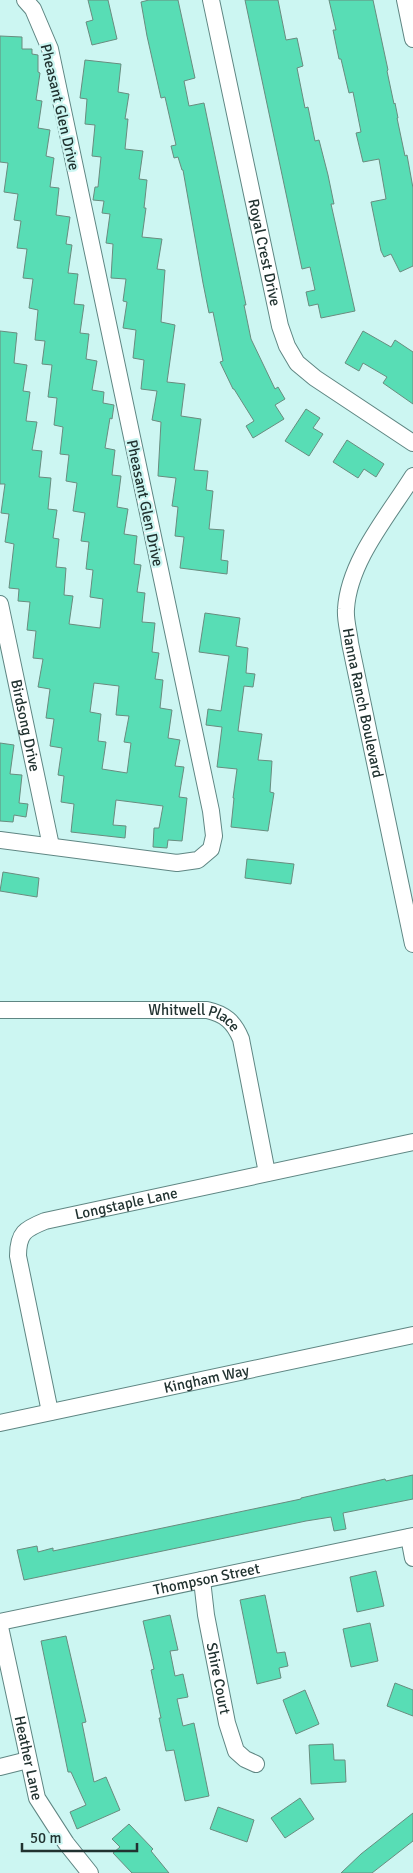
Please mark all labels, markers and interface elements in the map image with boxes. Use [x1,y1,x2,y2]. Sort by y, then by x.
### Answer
street label: Pheasant Glen Drive [37,42,83,172]
street label: Royal Crest Drive [244,197,285,308]
street label: Pheasant Glen Drive [123,438,167,568]
street label: Hanna Ranch Boulevard [339,626,387,779]
street label: Birdsong Drive [7,678,44,773]
street label: Whitwell Place [148,1001,244,1035]
street label: Longstaple Lane [73,1184,179,1223]
street label: Kingham Way [162,1361,251,1397]
street label: Thompson Street [152,1559,261,1599]
street label: Shire Court [203,1641,234,1716]
street label: Heather Lane [10,1714,46,1802]
scale bar [22,1820,138,1852]
text: 50 m [30,1829,61,1847]

